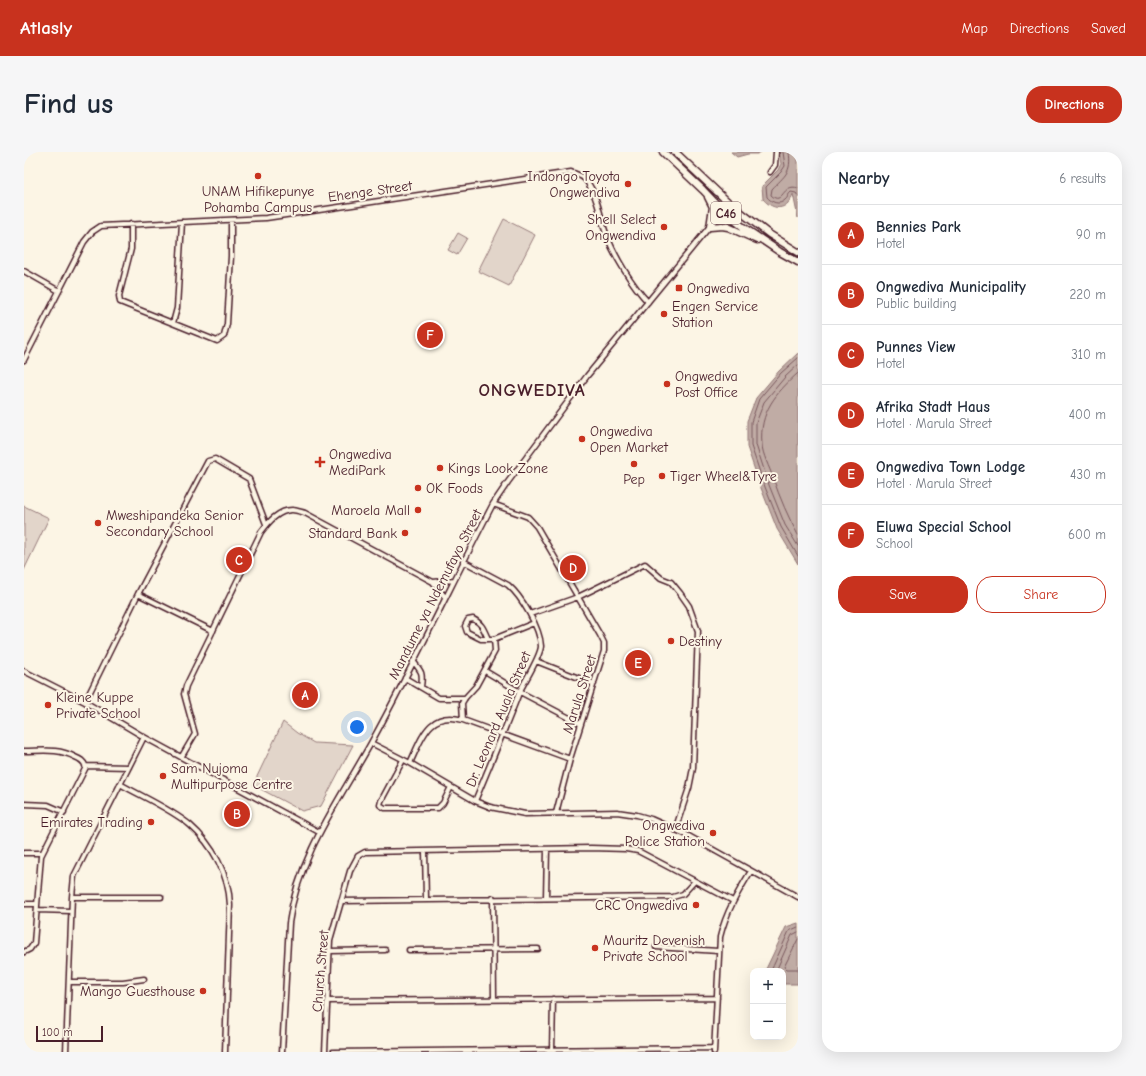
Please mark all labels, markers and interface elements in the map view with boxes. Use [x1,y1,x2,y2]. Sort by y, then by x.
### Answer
text: Atlasly [20,17,72,39]
text: Map [961,20,988,37]
text: Directions [1010,20,1069,37]
text: Saved [1091,20,1126,37]
button: Directions [1026,86,1122,123]
text: Find us [24,88,113,120]
place label: Indongo Toyota Ongwendiva [527,168,620,201]
text: Nearby [838,169,889,188]
marker: UNAM Hifikepunye Pohamba Campus [253,171,263,181]
text: 6 results [1059,171,1106,186]
street label: Ehenge Street [327,177,414,206]
marker: Indongo Toyota Ongwendiva [623,179,633,189]
place label: UNAM Hifikepunye Pohamba Campus [202,183,314,216]
road number: C46 [711,202,741,224]
place label: Shell Select Ongwendiva [586,211,657,244]
text: Bennies Park [876,218,961,236]
marker: Shell Select Ongwendiva [659,222,669,232]
text: A [847,227,855,242]
text: 90 m [1076,227,1106,242]
text: Hotel [876,236,905,251]
text: Ongwediva Municipality [876,278,1026,296]
place label: Ongwediva [687,280,750,297]
marker: Ongwediva [674,283,684,293]
text: B [847,287,855,302]
text: 220 m [1069,287,1106,302]
text: Public building [876,296,957,311]
place label: Engen Service Station [672,298,758,331]
marker: Engen Service Station [659,309,669,319]
pin: F [417,320,443,350]
text: Punnes View [876,338,956,356]
text: C [847,347,855,362]
text: 310 m [1071,347,1106,362]
text: Hotel [876,356,905,371]
place label: Ongwediva Post Office [675,368,738,401]
marker: Ongwediva Post Office [662,379,672,389]
district label: ONGWEDIVA [478,380,586,401]
text: Afrika Stadt Haus [876,398,990,416]
text: D [847,407,855,422]
text: 400 m [1069,407,1106,422]
text: Hotel · Marula Street [876,416,992,431]
place label: Ongwediva Open Market [590,423,669,456]
marker: Ongwediva Open Market [577,434,587,444]
place label: Ongwediva MediPark [329,446,392,479]
marker: Ongwediva MediPark [314,456,326,468]
text: Ongwediva Town Lodge [876,458,1025,476]
marker: Pep [629,459,639,469]
place label: Kings Look Zone [448,460,548,477]
marker: Kings Look Zone [435,463,445,473]
text: E [847,467,855,482]
text: 430 m [1070,467,1106,482]
place label: Tiger Wheel&Tyre [670,468,777,485]
place label: Pep [623,471,645,488]
marker: Tiger Wheel&Tyre [657,471,667,481]
text: Hotel · Marula Street [876,476,992,491]
place label: OK Foods [426,480,483,497]
marker: OK Foods [413,483,423,493]
place label: Maroela Mall [331,502,410,519]
street label: Mandume ya Ndemufayo Street [385,505,486,682]
marker: Maroela Mall [413,505,423,515]
place label: Mweshipandeka Senior Secondary School [106,507,244,540]
marker: Mweshipandeka Senior Secondary School [93,518,103,528]
text: Eluwa Special School [876,518,1011,536]
place label: Standard Bank [308,525,397,542]
text: F [847,527,855,542]
text: 600 m [1068,527,1106,542]
marker: Standard Bank [400,528,410,538]
text: School [876,536,913,551]
pin: C [226,545,252,575]
pin: D [560,553,586,583]
button: Save [838,576,968,613]
button: Share [976,576,1106,613]
place label: Destiny [679,633,723,650]
marker: Destiny [666,636,676,646]
street label: Dr. Leonard Auala Street [462,648,535,790]
pin: E [625,648,651,678]
street label: Marula Street [559,652,600,736]
pin: A [292,680,318,710]
place label: Kleine Kuppe Private School [56,689,141,722]
marker: Kleine Kuppe Private School [43,700,53,710]
your location [347,717,367,737]
place label: Sam Nujoma Multipurpose Centre [171,760,292,793]
marker: Sam Nujoma Multipurpose Centre [158,771,168,781]
pin: B [224,799,250,829]
place label: Emirates Trading [41,814,143,831]
marker: Emirates Trading [146,817,156,827]
place label: Ongwediva Police Station [625,817,705,850]
marker: Ongwediva Police Station [708,828,718,838]
place label: CRC Ongwediva [595,897,688,914]
marker: CRC Ongwediva [691,900,701,910]
street label: Church Street [308,928,333,1013]
place label: Mauritz Devenish Private School [603,932,705,965]
marker: Mauritz Devenish Private School [590,943,600,953]
map controls [750,968,786,1040]
button: + [750,968,786,1004]
place label: Mango Guesthouse [80,983,195,1000]
marker: Mango Guesthouse [198,986,208,996]
button: − [750,1004,786,1040]
scale bar [36,1024,103,1043]
text: 100 m [42,1026,73,1039]

